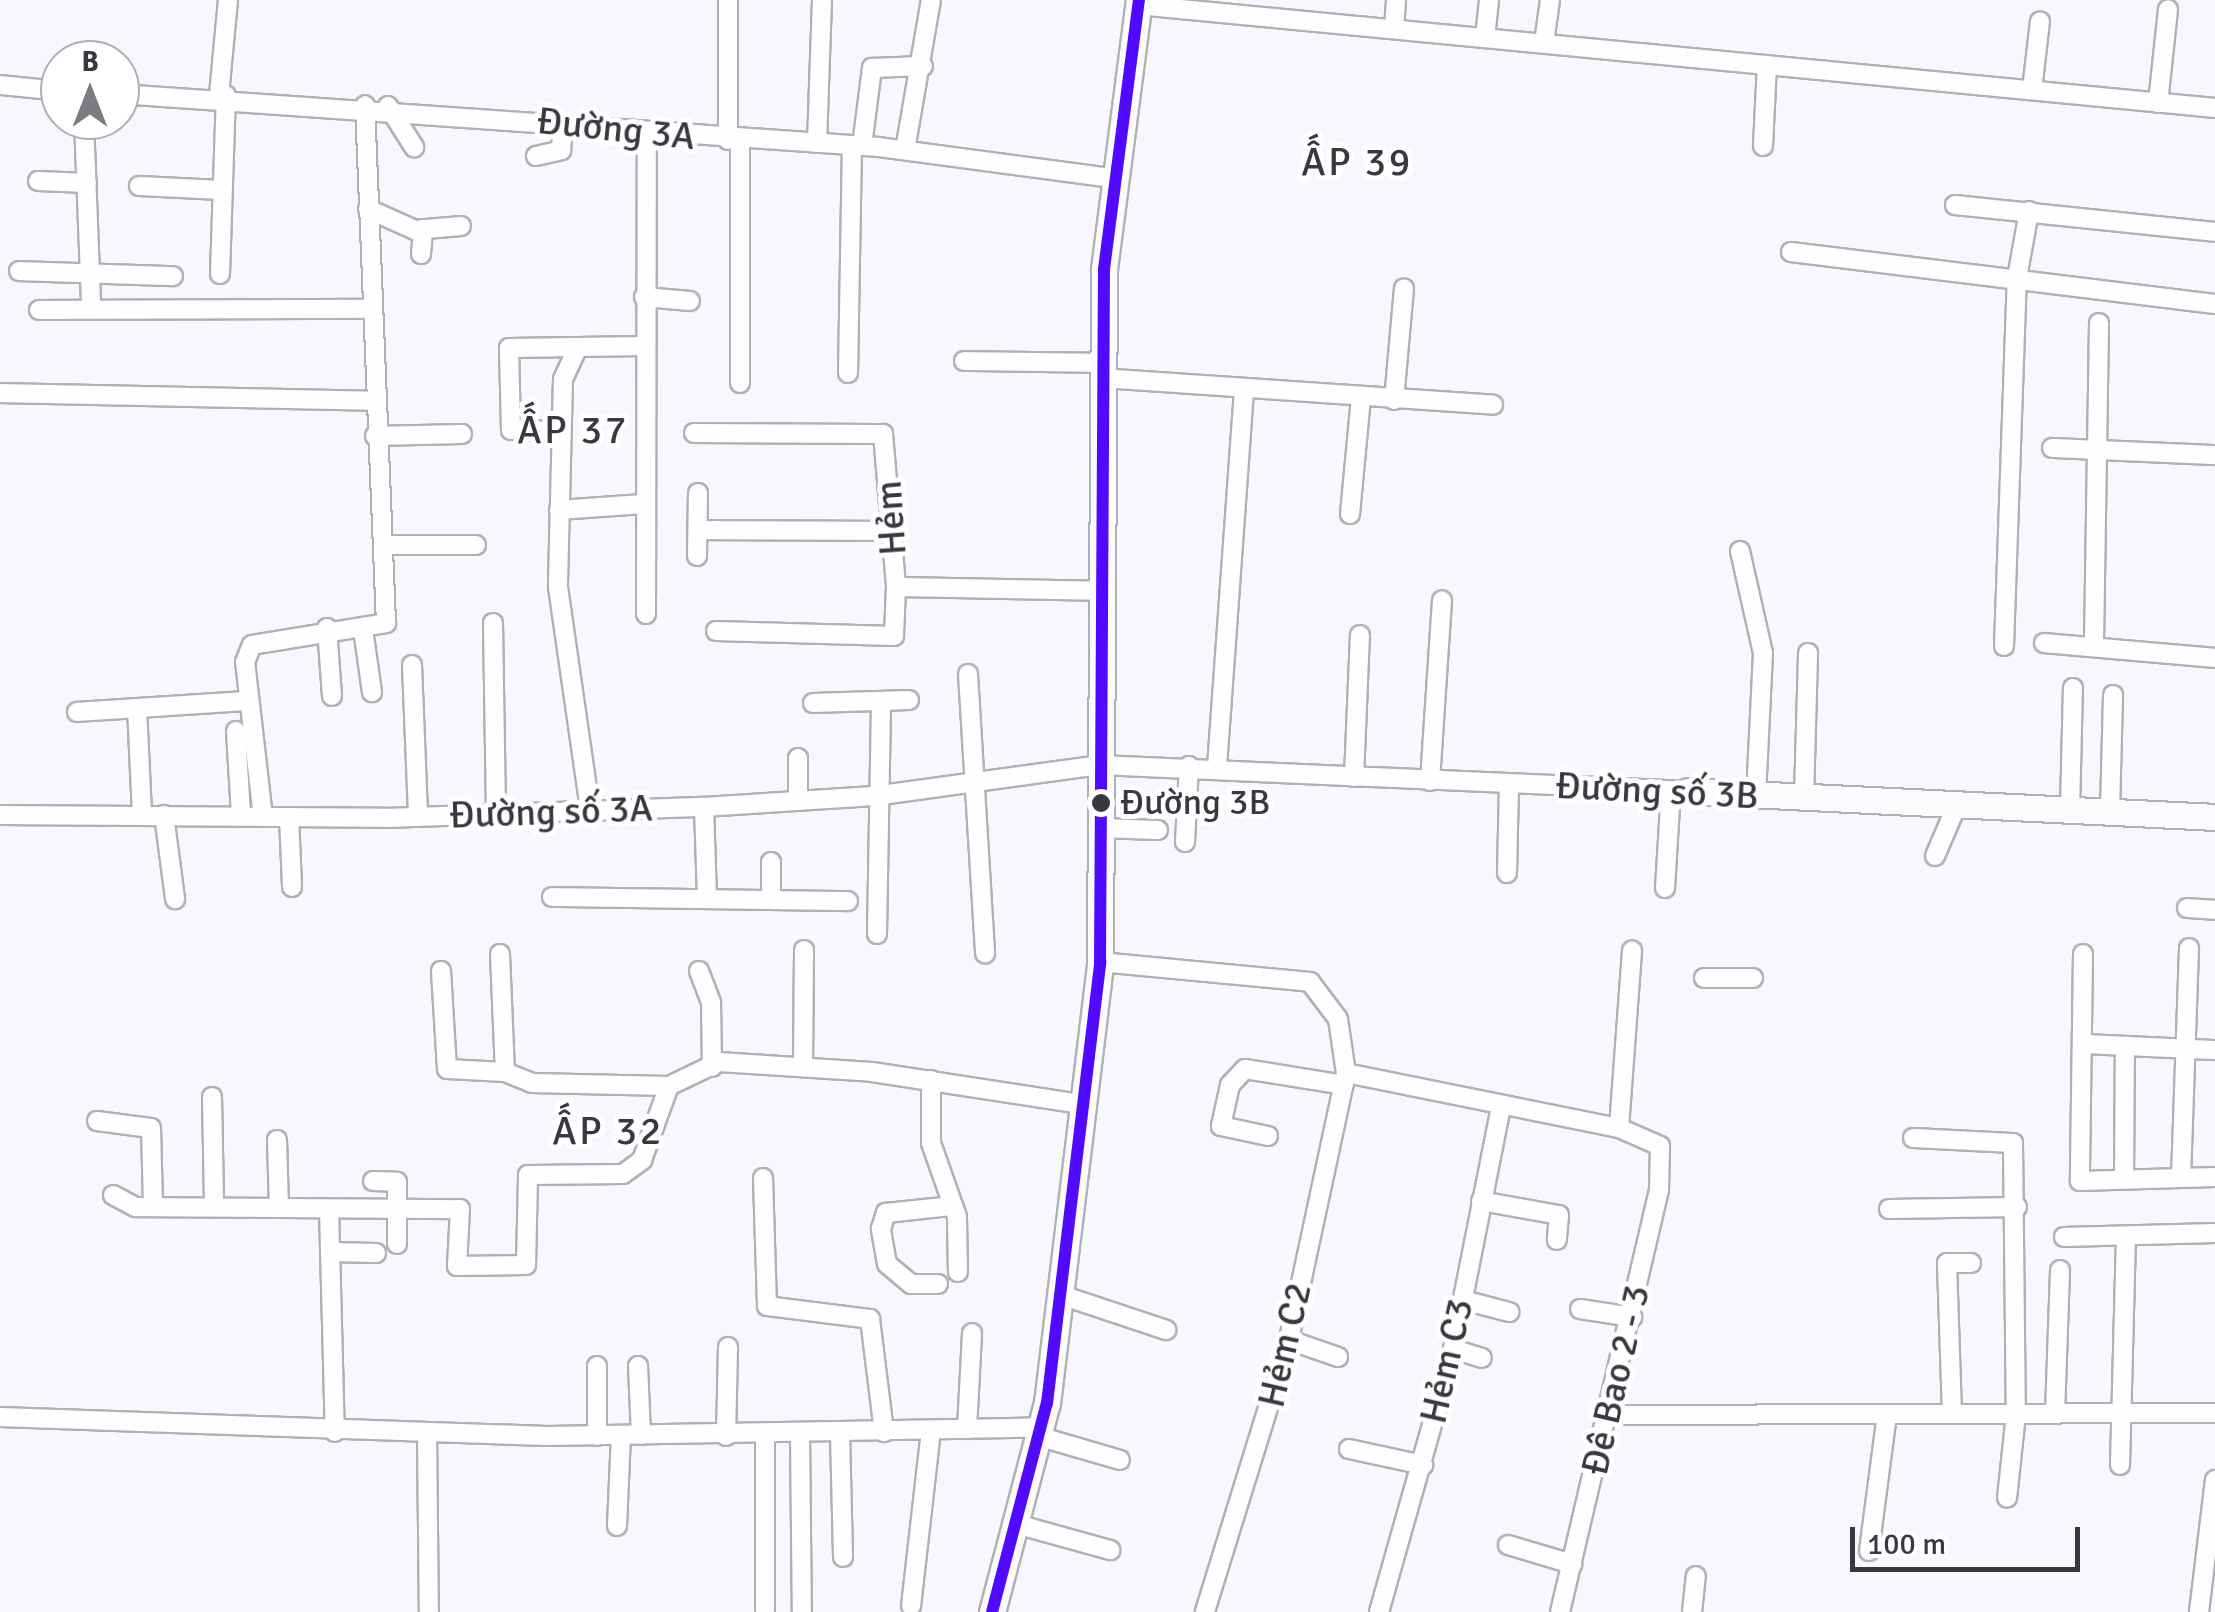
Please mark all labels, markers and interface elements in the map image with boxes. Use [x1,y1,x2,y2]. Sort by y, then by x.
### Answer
north arrow [40,40,140,140]
text: B [81,45,99,79]
street label: Đường 3A [535,98,697,160]
district label: ẤP 39 [1301,138,1413,186]
district label: ẤP 37 [517,406,629,454]
street label: Hẻm [866,479,916,557]
street label: Đường số 3B [1554,763,1760,819]
place label: Đường 3B [1120,781,1270,825]
street label: Đường số 3A [448,786,654,838]
marker: Đường 3B [1091,793,1111,813]
district label: ẤP 32 [552,1107,664,1155]
street label: Hẻm C2 [1249,1278,1321,1412]
street label: Đê Bao 2 - 3 [1572,1280,1660,1480]
street label: Hẻm C3 [1411,1294,1483,1428]
scale bar [1855,1507,2085,1569]
text: 100 m [1867,1526,1946,1563]

